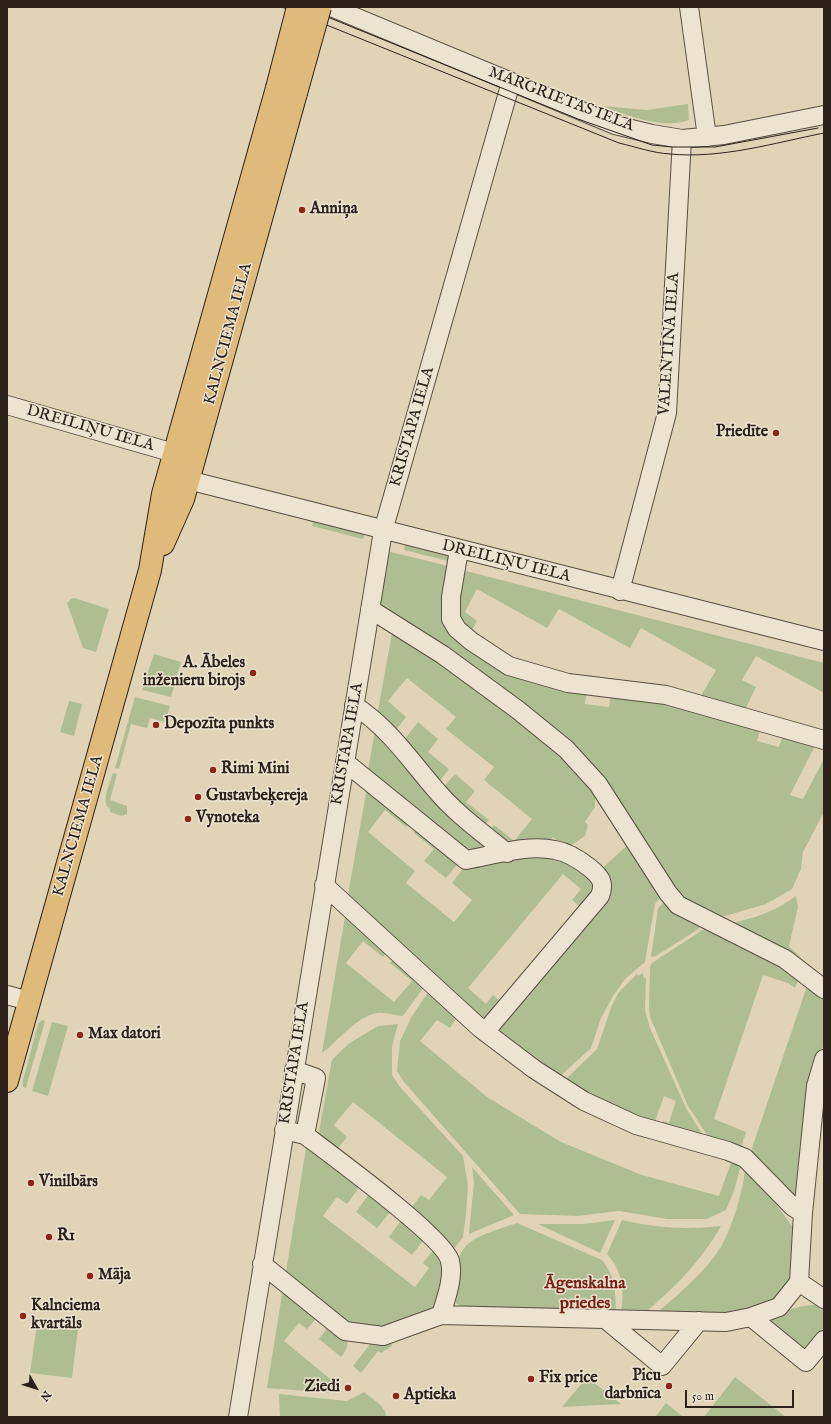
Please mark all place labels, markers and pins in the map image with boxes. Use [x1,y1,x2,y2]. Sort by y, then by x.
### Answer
place label: Anniņa [310,200,358,220]
marker: Anniņa [297,205,307,215]
place label: Priedīte [716,423,768,443]
marker: Priedīte [771,428,781,438]
place label: A. Ābeles inženieru birojs [143,654,245,692]
marker: A. Ābeles inženieru birojs [248,668,258,678]
place label: Depozīta punkts [164,715,274,735]
marker: Depozīta punkts [151,720,161,730]
place label: Rimi Mini [221,760,290,780]
marker: Rimi Mini [208,765,218,775]
place label: Gustavbeķereja [206,787,308,807]
marker: Gustavbeķereja [193,792,203,802]
place label: Vynoteka [196,809,260,829]
marker: Vynoteka [183,814,193,824]
place label: Max datori [88,1025,161,1045]
marker: Max datori [75,1030,85,1040]
place label: Vinilbārs [39,1173,98,1193]
marker: Vinilbārs [26,1178,36,1188]
place label: R1 [57,1227,75,1247]
marker: R1 [44,1232,54,1242]
place label: Māja [98,1266,131,1286]
marker: Māja [85,1271,95,1281]
place label: Kalnciema kvartāls [31,1297,100,1335]
marker: Kalnciema kvartāls [18,1311,28,1321]
place label: Picu darbnīca [605,1367,661,1405]
place label: Fix price [539,1369,598,1389]
marker: Fix price [526,1374,536,1384]
place label: Ziedi [304,1378,340,1398]
marker: Picu darbnīca [664,1381,674,1391]
marker: Ziedi [343,1383,353,1393]
place label: Aptieka [404,1386,456,1406]
marker: Aptieka [391,1391,401,1401]

